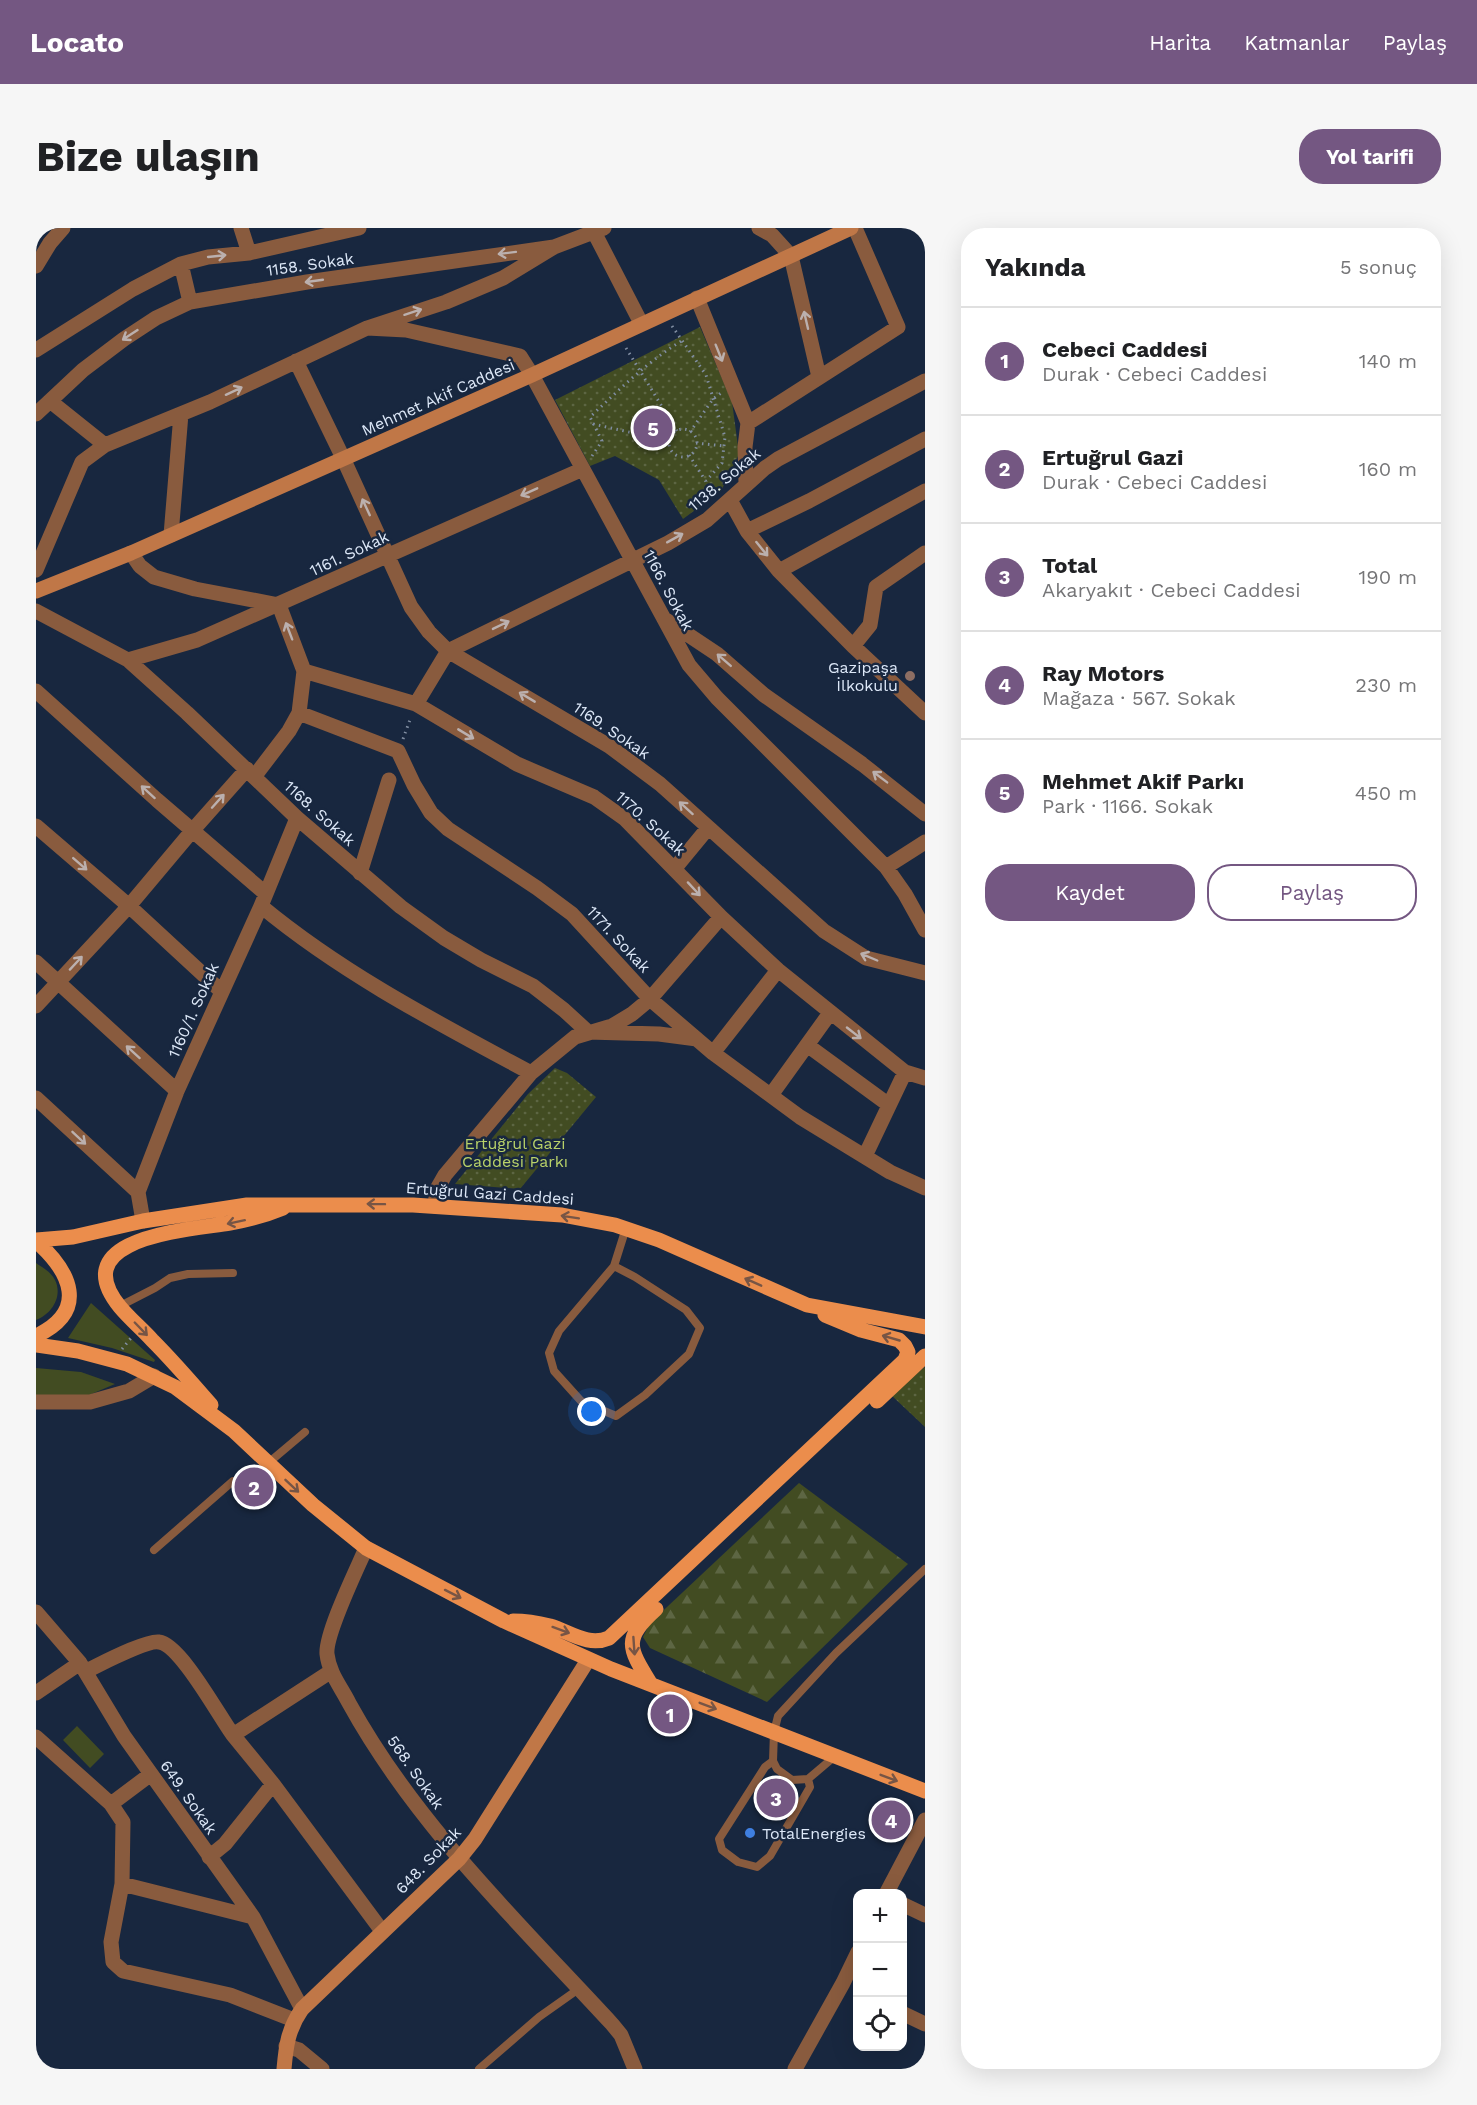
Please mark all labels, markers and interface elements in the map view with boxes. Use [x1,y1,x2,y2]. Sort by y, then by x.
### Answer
text: Locato [30,26,124,59]
text: Harita [1149,30,1211,55]
text: Katmanlar [1244,30,1350,55]
text: Paylaş [1383,30,1447,55]
button: Yol tarifi [1299,129,1441,184]
text: Bize ulaşın [36,132,260,181]
one-way arrow [498,248,518,259]
street label: 1158. Sokak [265,249,355,280]
one-way arrow [206,250,226,261]
text: Yakında [985,252,1086,282]
text: 5 sonuç [1340,255,1417,279]
one-way arrow [305,276,325,287]
one-way arrow [403,306,422,317]
one-way arrow [800,311,811,330]
one-way arrow [122,330,139,342]
text: Cebeci Caddesi [1042,337,1208,362]
one-way arrow [714,343,725,361]
text: 1 [1000,349,1009,373]
text: 140 m [1359,349,1417,373]
street label: Mehmet Akif Caddesi [359,355,518,440]
text: Durak · Cebeci Caddesi [1042,362,1267,386]
one-way arrow [225,384,243,396]
pin: 5 [634,406,672,450]
street label: 1138. Sokak [684,444,764,515]
text: Ertuğrul Gazi [1042,445,1183,470]
text: 2 [999,457,1010,481]
text: 160 m [1359,457,1417,481]
text: Durak · Cebeci Caddesi [1042,470,1267,494]
one-way arrow [521,487,539,499]
one-way arrow [359,499,371,517]
street label: 1161. Sokak [307,527,392,580]
one-way arrow [666,532,683,544]
one-way arrow [755,541,768,557]
street label: 1166. Sokak [639,547,698,634]
text: Total [1042,553,1097,578]
text: 3 [999,565,1010,589]
text: 190 m [1359,565,1417,589]
text: Akaryakıt · Cebeci Caddesi [1042,578,1301,602]
one-way arrow [491,619,509,630]
one-way arrow [283,622,294,641]
one-way arrow [717,653,732,667]
place label: Gazipaşa İlkokulu [828,658,898,695]
text: Ray Motors [1042,661,1164,686]
marker: Gazipaşa İlkokulu [903,669,917,683]
text: 4 [998,673,1011,697]
text: 230 m [1355,673,1417,697]
text: Mağaza · 567. Sokak [1042,686,1236,710]
one-way arrow [519,690,536,702]
street label: 1169. Sokak [570,698,654,763]
one-way arrow [457,729,474,741]
text: Mehmet Akif Parkı [1042,769,1244,794]
one-way arrow [872,771,888,783]
street label: 1168. Sokak [280,777,359,850]
text: 5 [999,781,1010,805]
text: 450 m [1355,781,1417,805]
one-way arrow [141,785,156,799]
street label: 1170. Sokak [612,787,689,860]
one-way arrow [211,794,225,809]
text: Park · 1166. Sokak [1042,794,1213,818]
one-way arrow [679,801,694,815]
one-way arrow [72,857,87,871]
button: Kaydet [985,864,1195,921]
button: Paylaş [1207,864,1417,921]
one-way arrow [687,881,701,896]
street label: 1171. Sokak [583,902,654,977]
one-way arrow [860,951,879,962]
one-way arrow [69,956,83,971]
street label: 1160/1. Sokak [164,960,223,1061]
one-way arrow [846,1026,862,1039]
one-way arrow [126,1045,141,1059]
one-way arrow [71,1131,86,1145]
park label: Ertuğrul Gazi Caddesi Parkı [462,1134,568,1171]
street label: Ertuğrul Gazi Caddesi [405,1178,575,1209]
one-way arrow [366,1198,386,1210]
one-way arrow [561,1211,581,1222]
one-way arrow [226,1217,246,1228]
one-way arrow [744,1276,763,1287]
one-way arrow [134,1321,149,1336]
one-way arrow [882,1332,901,1343]
your location [577,1397,606,1426]
pin: 2 [234,1464,274,1510]
one-way arrow [284,1479,299,1493]
one-way arrow [443,1589,461,1600]
one-way arrow [552,1626,570,1637]
one-way arrow [629,1636,640,1655]
pin: 1 [650,1692,690,1736]
one-way arrow [698,1701,717,1712]
street label: 568. Sokak [383,1732,448,1813]
street label: 649. Sokak [156,1757,221,1838]
one-way arrow [879,1773,898,1784]
pin: 3 [756,1776,796,1820]
pin: 4 [872,1798,910,1842]
street label: 648. Sokak [392,1823,465,1898]
place label: TotalEnergies [762,1824,866,1843]
marker: TotalEnergies [743,1826,757,1840]
map controls [853,1889,907,2051]
button: + [853,1889,907,1943]
button: − [853,1943,907,1997]
button: locate [853,1997,907,2051]

